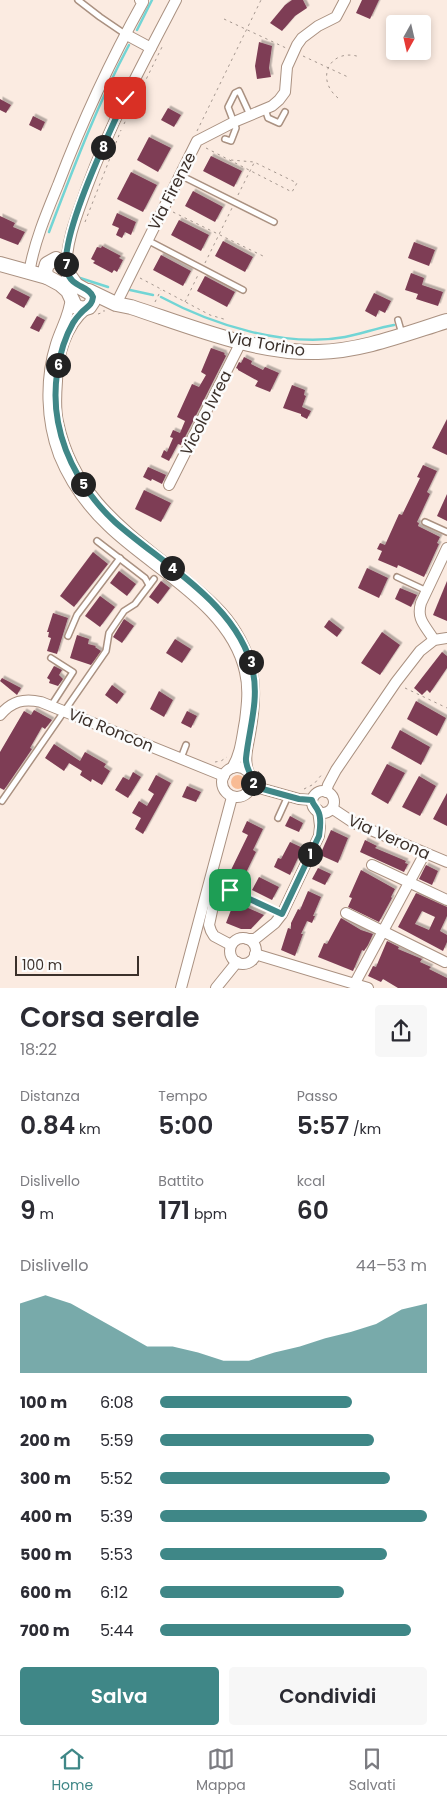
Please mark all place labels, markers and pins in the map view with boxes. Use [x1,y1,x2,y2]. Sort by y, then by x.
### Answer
pin [104,77,146,119]
pin: 8 [90,134,116,160]
pin: 7 [54,252,78,276]
pin: 6 [46,352,70,378]
pin: 5 [70,472,96,496]
pin: 4 [160,556,184,580]
pin: 3 [238,650,264,674]
pin: 2 [240,770,266,796]
pin: 1 [298,842,322,866]
pin [209,869,251,911]

